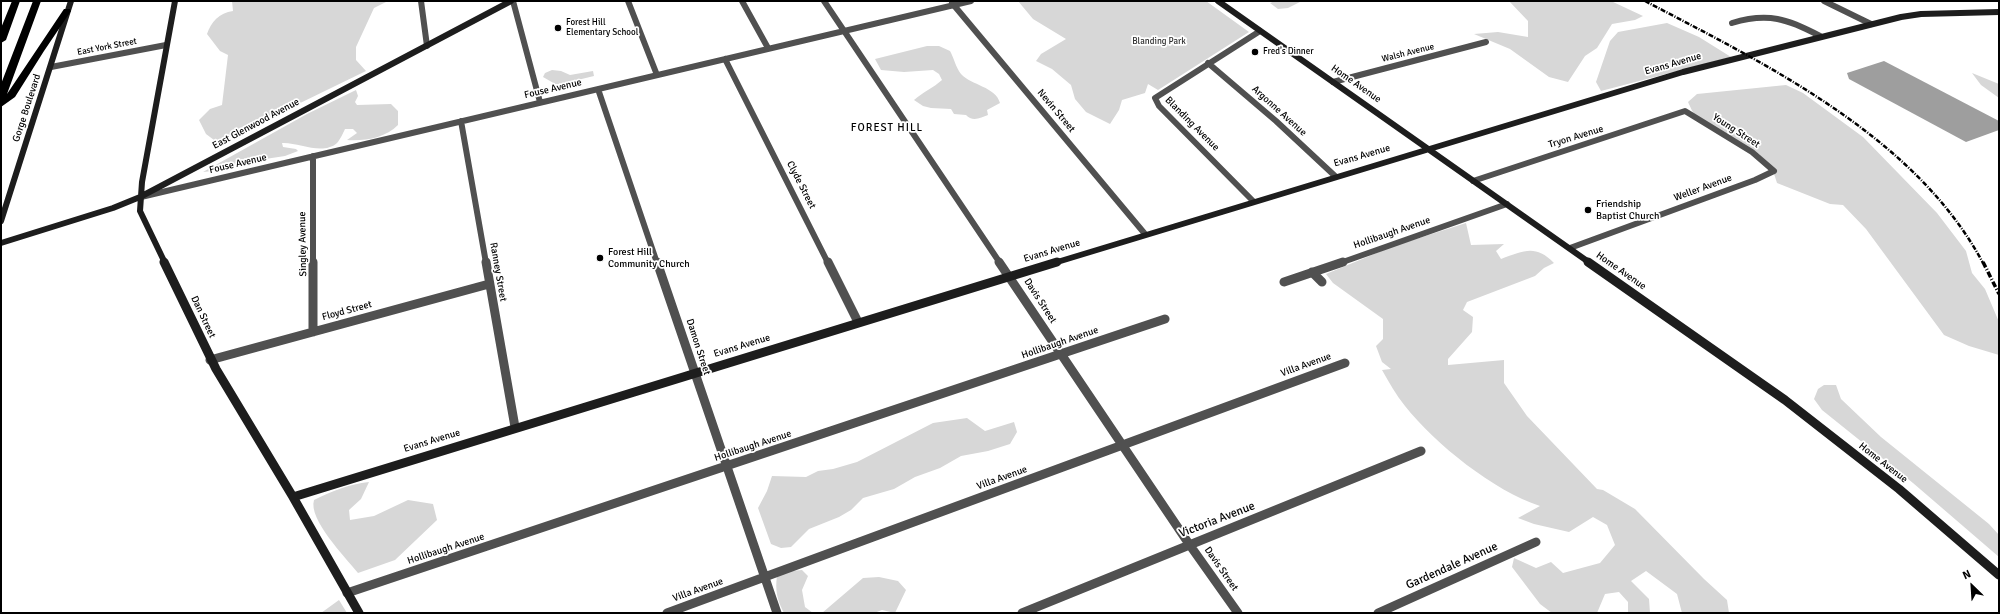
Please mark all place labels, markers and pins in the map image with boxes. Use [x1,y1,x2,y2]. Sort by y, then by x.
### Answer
place label: Forest Hill Elementary School [566,18,638,39]
marker: Forest Hill Elementary School [553,23,563,33]
marker: Fred's Dinner [1250,47,1260,57]
place label: Fred's Dinner [1263,47,1314,57]
place label: Friendship Baptist Church [1596,198,1659,222]
marker: Friendship Baptist Church [1583,205,1593,215]
place label: Forest Hill Community Church [608,246,690,270]
marker: Forest Hill Community Church [595,253,605,263]

